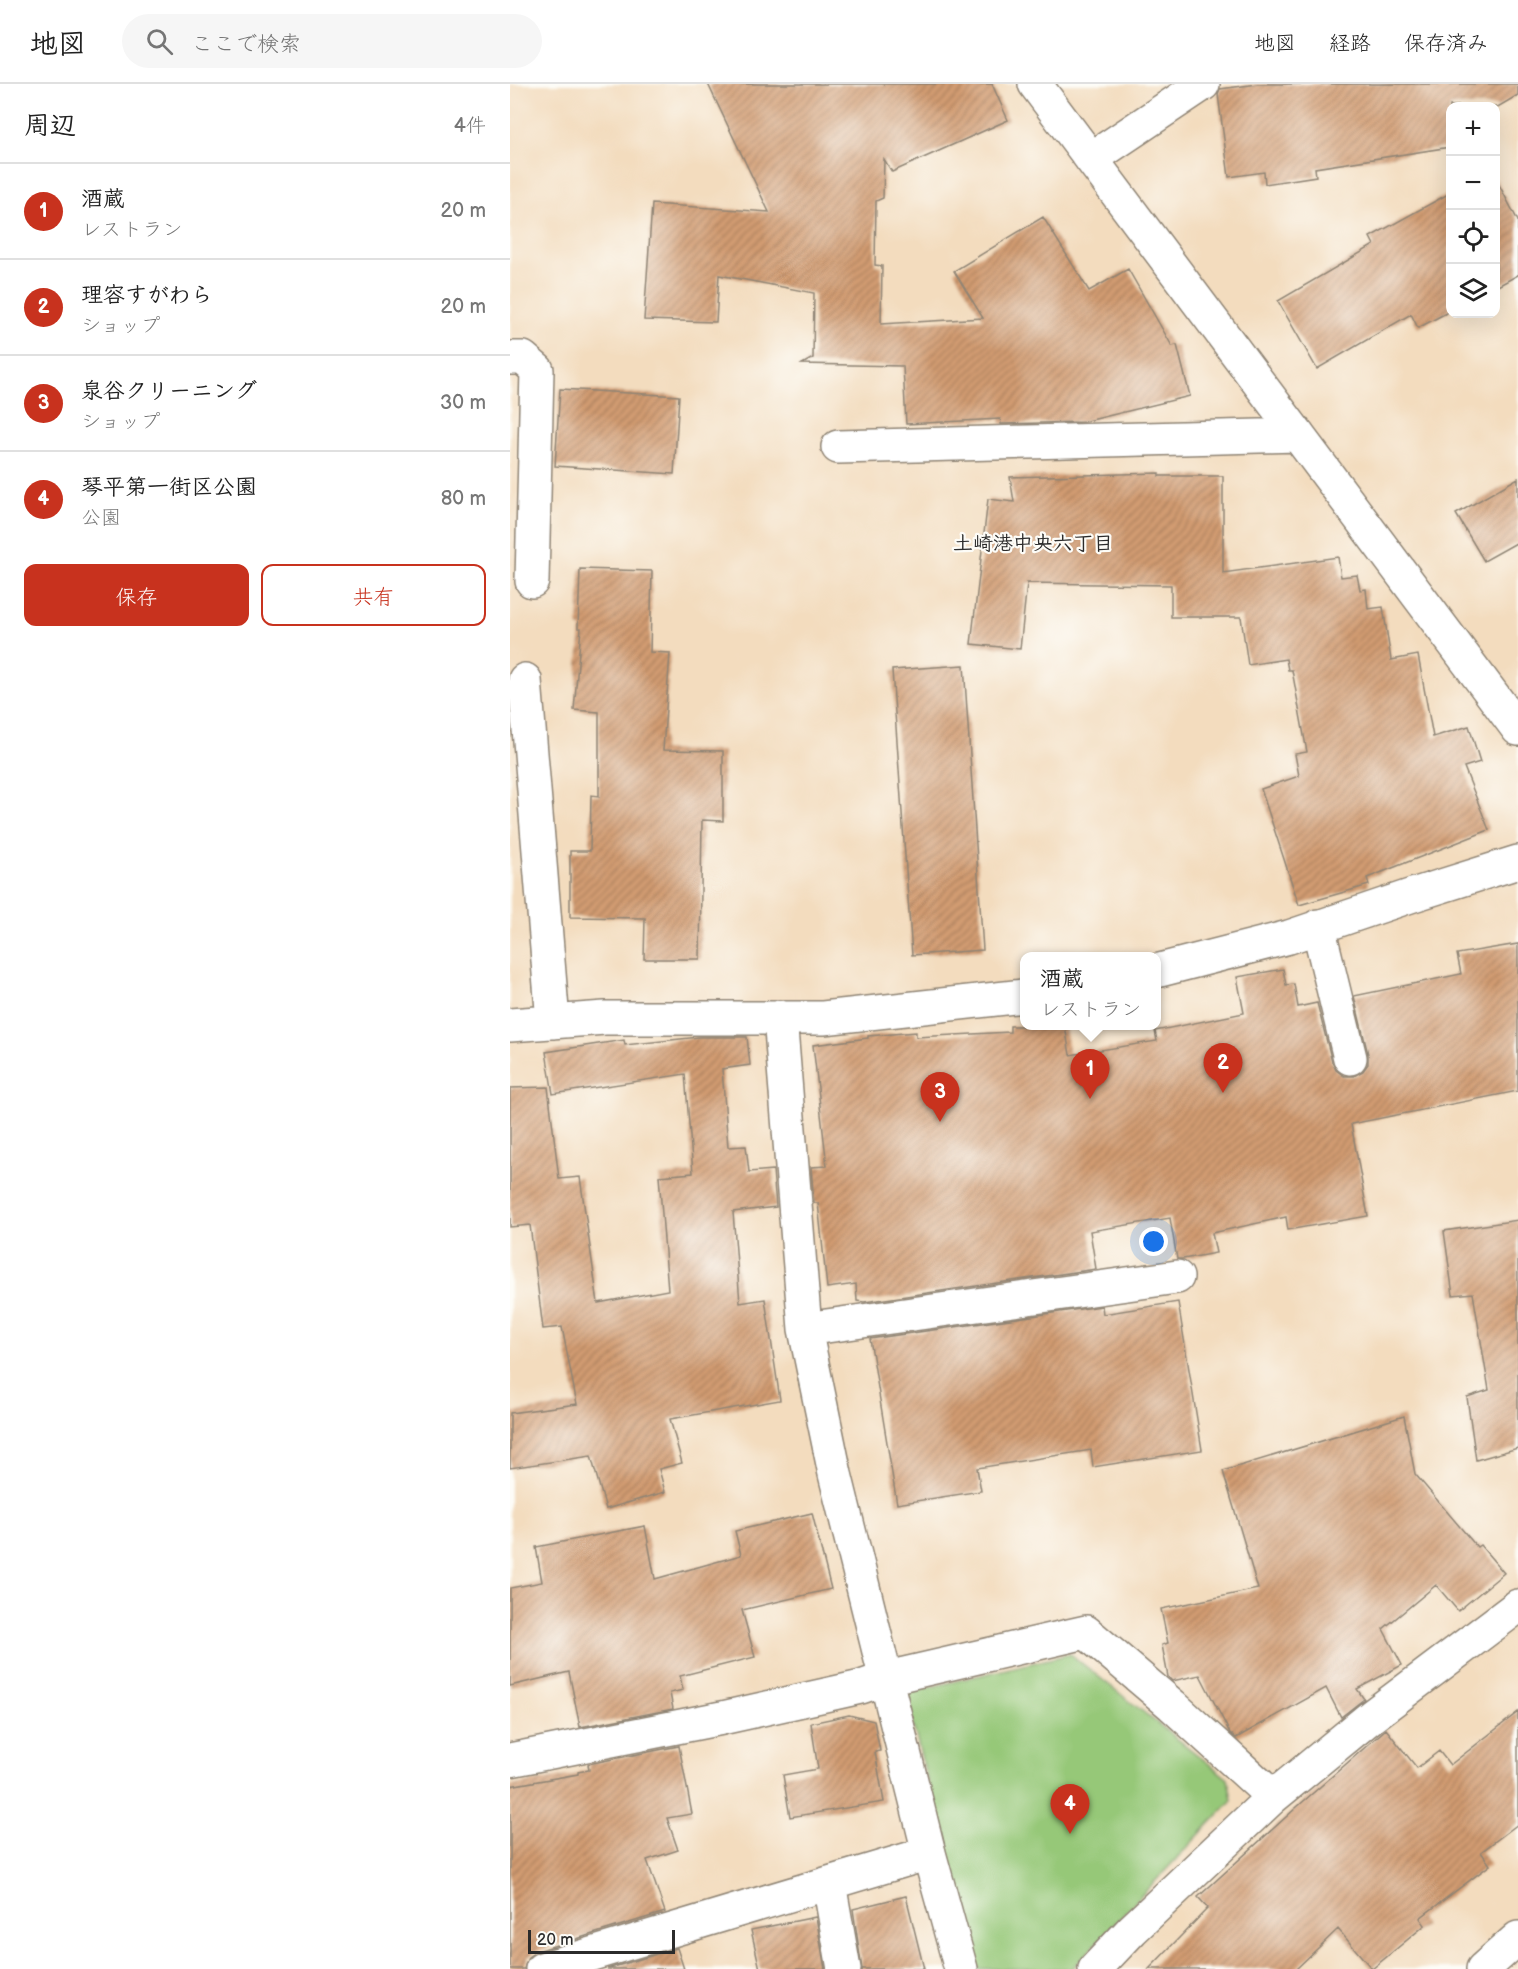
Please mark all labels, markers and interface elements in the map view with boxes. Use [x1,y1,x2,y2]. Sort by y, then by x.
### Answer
search box [122,14,542,68]
icon: search [143,25,176,58]
text: 地図 [30,28,86,61]
text: ここで検索 [191,31,301,58]
text: 地図 [1254,31,1296,56]
text: 経路 [1329,31,1371,56]
text: 保存済み [1404,31,1488,56]
map controls [1446,102,1500,318]
button: + [1446,102,1500,156]
text: 周辺 [24,111,76,142]
text: 4件 [454,114,486,138]
button: − [1446,156,1500,210]
text: 酒蔵 [81,186,125,213]
text: 1 [39,199,48,223]
text: 20 m [441,199,486,223]
button: locate [1446,210,1500,264]
text: レストラン [81,218,183,242]
button: layers [1446,264,1500,318]
text: 理容すがわら [81,282,213,309]
text: 2 [38,295,49,319]
text: 20 m [441,295,486,319]
text: ショップ [81,314,160,338]
text: 泉谷クリーニング [81,378,257,405]
text: 3 [38,391,49,415]
text: 30 m [440,391,486,415]
text: ショップ [81,410,160,434]
text: 琴平第一街区公園 [81,474,257,501]
text: 4 [38,487,49,511]
text: 80 m [441,487,486,511]
text: 公園 [81,506,121,530]
district label: 土崎港中央六丁目 [953,532,1113,556]
button: 保存 [24,564,249,626]
button: 共有 [261,564,486,626]
popup [1020,952,1161,1030]
text: 酒蔵 [1040,966,1084,993]
text: レストラン [1040,998,1141,1022]
pin: 2 [1204,1044,1242,1093]
pin: 1 [1070,1050,1110,1099]
pin: 3 [920,1072,960,1122]
your location [1139,1227,1168,1256]
pin: 4 [1050,1784,1090,1834]
scale bar [528,1927,675,1954]
text: 20 m [537,1931,573,1950]

